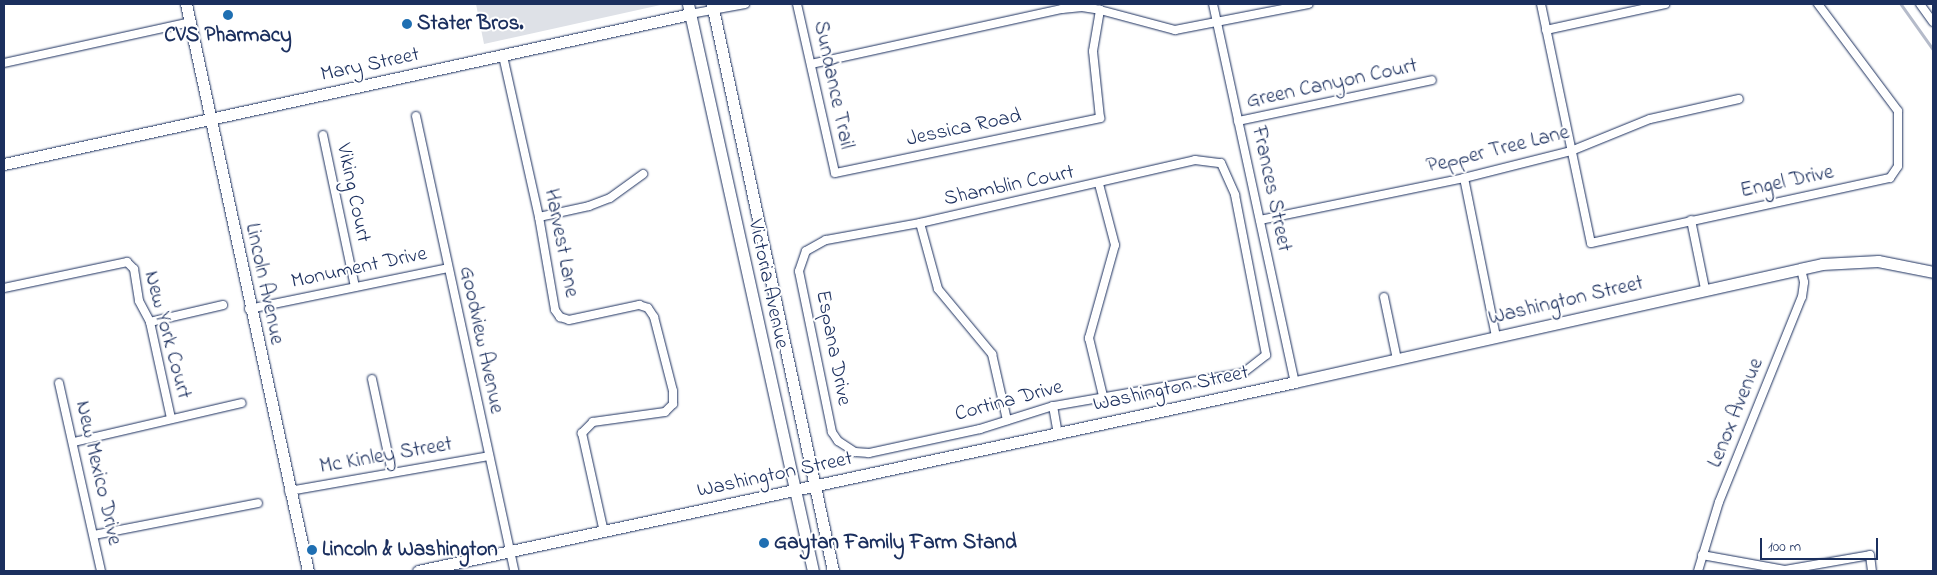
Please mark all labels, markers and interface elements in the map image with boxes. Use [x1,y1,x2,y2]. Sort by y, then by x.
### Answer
marker: CVS Pharmacy [222,9,234,21]
place label: Stater Bros. [417,11,524,37]
marker: Stater Bros. [401,18,413,30]
street label: Sundance Trail [807,19,859,151]
place label: CVS Pharmacy [164,23,292,49]
street label: Mary Street [318,42,422,88]
street label: Green Canyon Court [1244,54,1420,114]
street label: Jessica Road [904,104,1024,152]
street label: Pepper Tree Lane [1424,120,1572,180]
street label: Frances Street [1245,124,1297,254]
street label: Viking Court [330,141,376,245]
street label: Shamblin Court [942,160,1076,212]
street label: Engel Drive [1738,160,1836,204]
street label: Harvest Lane [538,187,584,299]
street label: Victoria Avenue [742,217,794,351]
street label: Lincoln Avenue [239,221,289,347]
street label: Monument Drive [289,241,429,295]
street label: Goodview Avenue [453,264,509,416]
street label: New York Court [138,268,196,402]
street label: Washington Street [1486,271,1646,331]
street label: Espana Drive [809,288,857,408]
street label: Lenox Avenue [1703,355,1769,471]
street label: Washington Street [1091,360,1251,418]
street label: Cortina Drive [952,375,1066,427]
street label: New Mexico Drive [69,398,127,548]
street label: Mc Kinley Street [318,432,454,480]
street label: Washington Street [695,446,855,504]
scale bar [1762,528,1880,560]
place label: Gaytan Family Farm Stand [774,530,1017,556]
text: 100 m [1768,536,1801,558]
place label: Lincoln & Washington [322,537,498,563]
marker: Gaytan Family Farm Stand [758,537,770,549]
marker: Lincoln & Washington [306,544,318,556]

